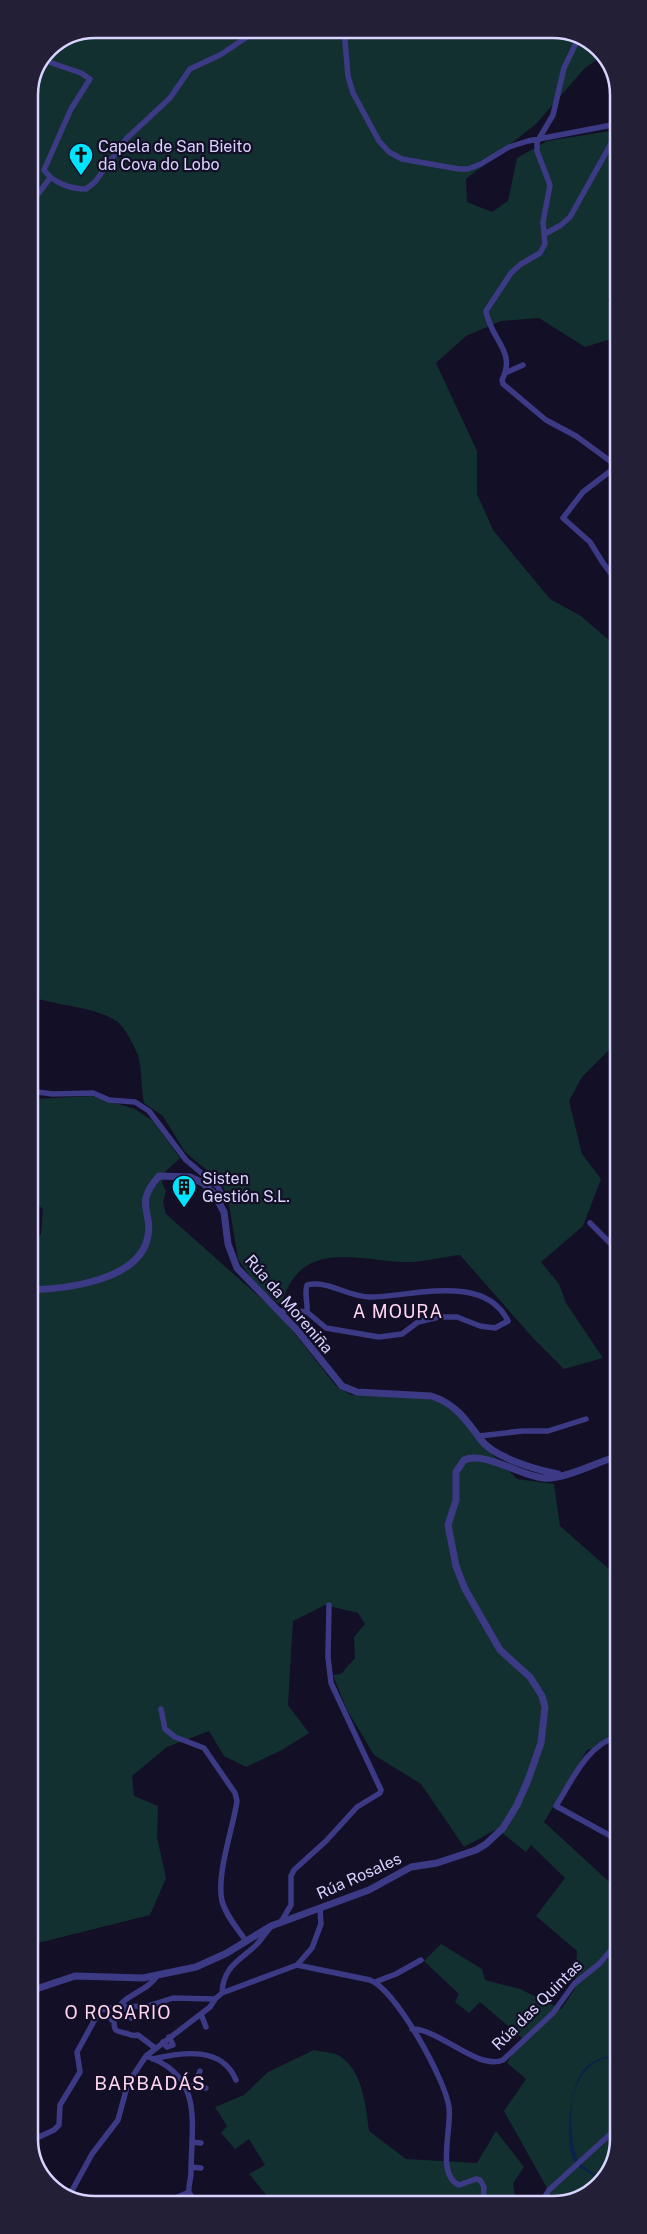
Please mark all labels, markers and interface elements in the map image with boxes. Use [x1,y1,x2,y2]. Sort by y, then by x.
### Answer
place label: Capela de San Bieito da Cova do Lobo [98,137,251,174]
church icon: Capela de San Bieito da Cova do Lobo [68,142,94,176]
place label: Sisten Gestión S.L. [202,1169,290,1206]
building icon: Sisten Gestión S.L. [171,1174,197,1208]
street label: Rúa da Moreniña [241,1251,337,1357]
district label: A MOURA [353,1301,443,1322]
street label: Rúa Rosales [314,1849,404,1903]
street label: Rúa das Quintas [488,1956,586,2054]
district label: O ROSARIO [65,2002,171,2023]
district label: BARBADÁS [94,2072,206,2094]

